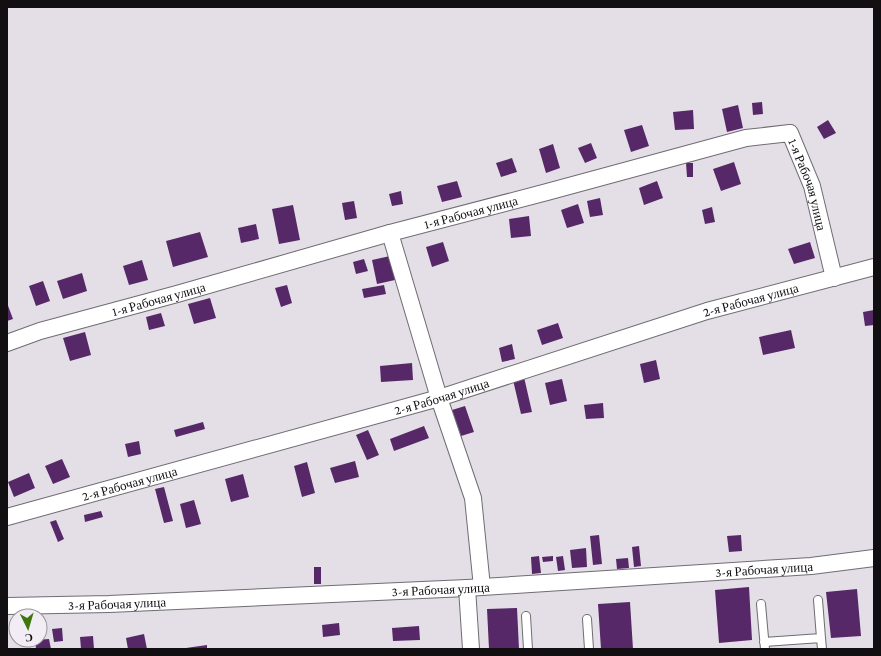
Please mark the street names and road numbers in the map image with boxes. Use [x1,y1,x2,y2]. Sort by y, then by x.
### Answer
street label: 1-я Рабочая улица [785,136,829,232]
street label: 1-я Рабочая улица [422,193,519,232]
street label: 1-я Рабочая улица [110,279,207,319]
street label: 2-я Рабочая улица [701,280,800,320]
street label: 2-я Рабочая улица [393,375,491,418]
street label: 2-я Рабочая улица [80,463,179,504]
street label: 3-я Рабочая улица [715,559,814,580]
street label: 3-я Рабочая улица [391,580,490,599]
street label: 3-я Рабочая улица [68,594,167,613]

